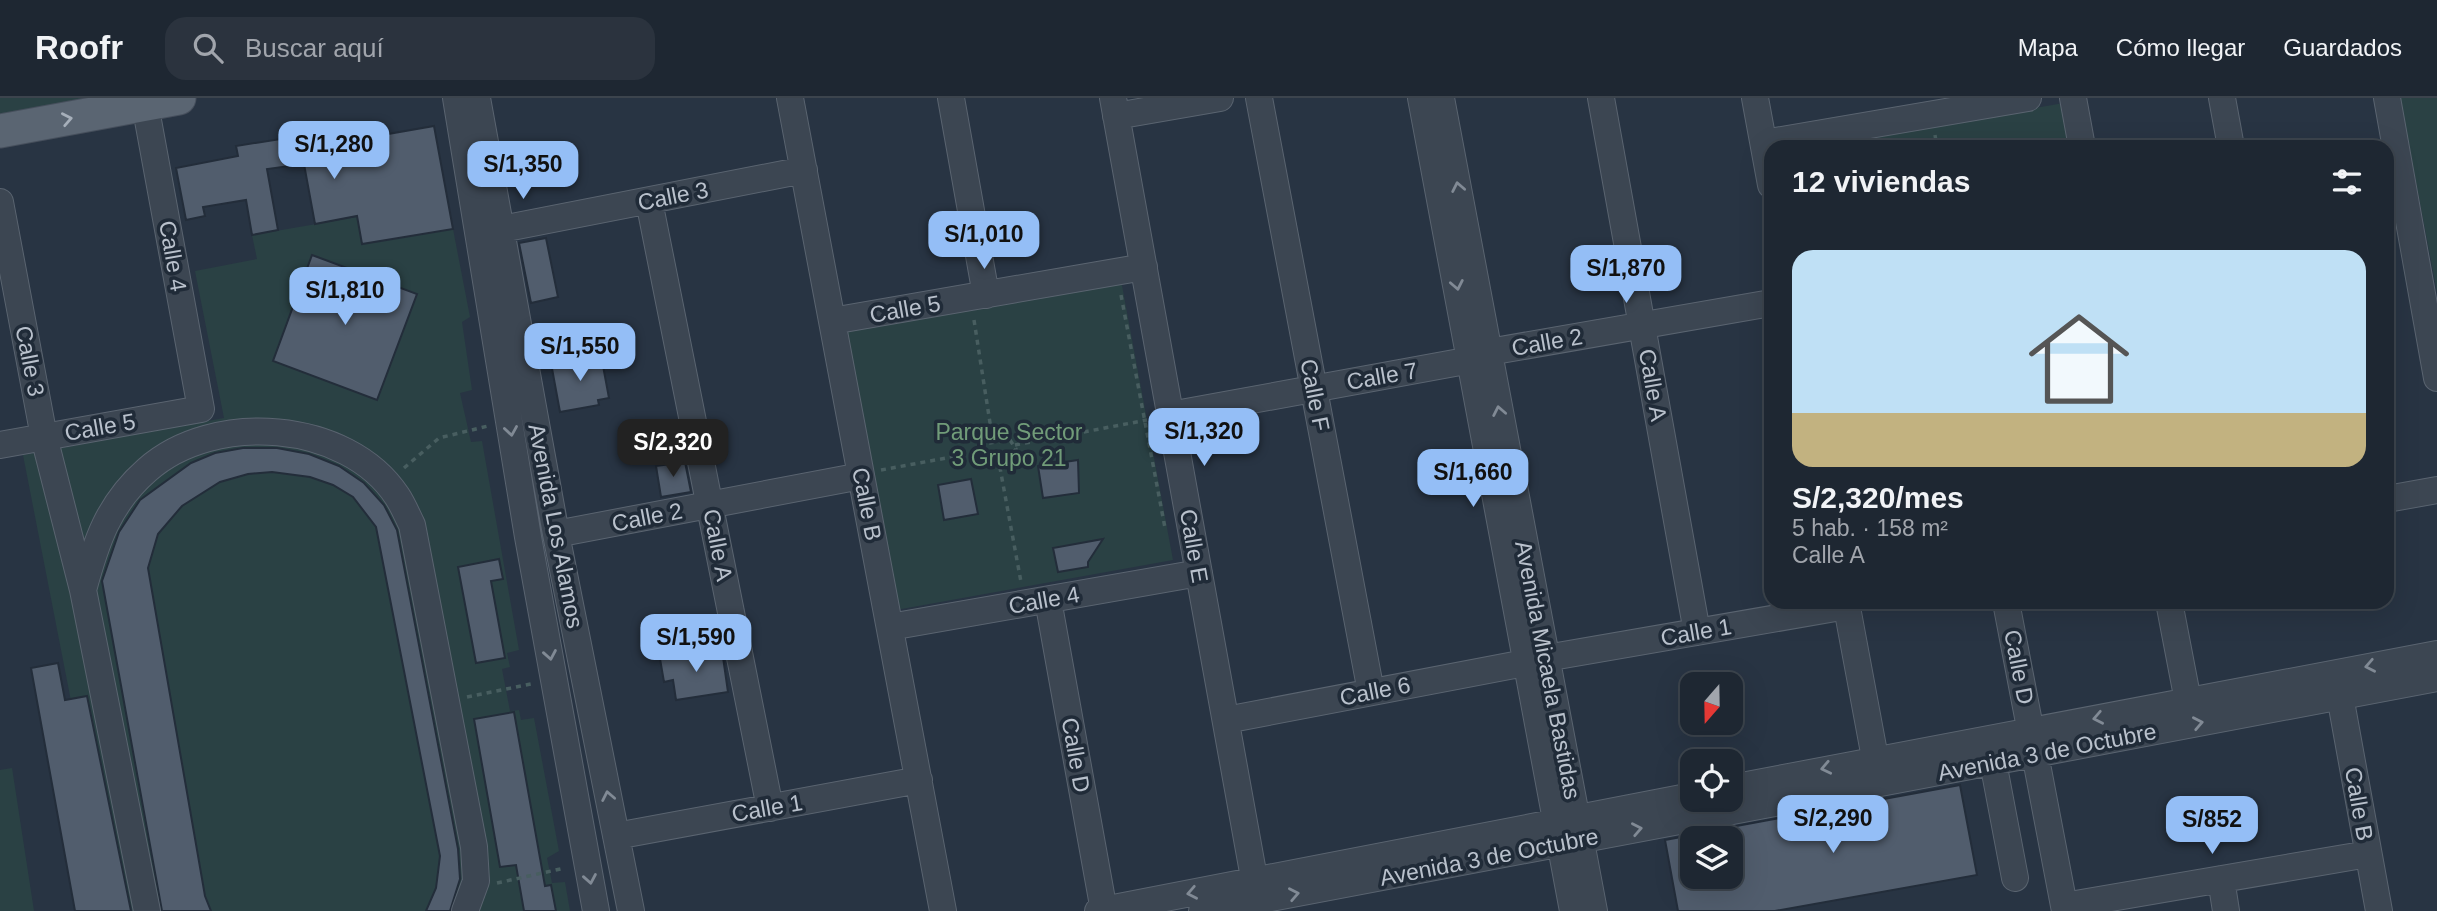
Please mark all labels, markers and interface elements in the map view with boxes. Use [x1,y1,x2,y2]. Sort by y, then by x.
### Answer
search box [165,17,655,80]
text: Roofr [35,29,123,66]
icon: search [189,29,227,67]
text: Buscar aquí [245,33,384,63]
text: Mapa [2018,34,2078,61]
text: Cómo llegar [2116,34,2245,61]
text: Guardados [2283,34,2402,61]
one-way arrow [61,112,73,127]
pin: S/1,280 [269,122,399,181]
text: S/1,280 [294,131,374,157]
pin: S/1,350 [458,141,588,201]
text: S/1,350 [483,151,563,177]
icon: filters [2328,163,2366,201]
text: 12 viviendas [1792,165,1970,198]
street label: Calle 3 [635,176,711,216]
one-way arrow [1451,181,1466,193]
pin: S/1,010 [919,212,1049,271]
street label: Calle 4 [154,218,192,294]
text: S/1,010 [944,221,1024,247]
pin: S/1,870 [1561,246,1691,305]
text: S/1,870 [1586,255,1666,281]
pin: S/1,810 [280,268,410,327]
text: S/1,810 [305,277,385,303]
one-way arrow [1448,279,1463,291]
street label: Calle 5 [867,290,943,328]
icon: home [2016,296,2142,422]
street label: Calle 3 [10,323,50,399]
street label: Calle 2 [1509,323,1585,361]
pin: S/1,550 [515,324,645,383]
text: S/1,550 [540,333,620,359]
street label: Calle A [1634,347,1672,424]
street label: Calle F [1295,357,1335,433]
street label: Calle 7 [1344,357,1420,395]
one-way arrow [1493,405,1508,417]
street label: Calle 5 [62,408,138,446]
pin: S/1,320 [1139,408,1269,468]
text: S/1,320 [1164,418,1244,444]
park label: Parque Sector 3 Grupo 21 [935,419,1083,471]
pin: S/2,320 [608,420,738,479]
street label: Avenida Los Alamos [523,421,589,631]
one-way arrow [503,425,518,437]
text: S/2,320 [633,429,713,455]
pin: S/1,660 [1408,450,1538,509]
text: S/1,660 [1433,459,1513,485]
street label: Calle B [847,465,887,543]
text: S/2,320/mes [1792,481,1964,514]
street label: Calle 2 [609,497,685,537]
street label: Calle A [698,507,738,584]
street label: Calle E [1175,507,1213,585]
text: 5 hab. · 158 m² [1792,515,1948,541]
street label: Avenida Micaela Bastidas [1510,538,1586,802]
text: Calle A [1792,542,1865,568]
street label: Calle 4 [1006,581,1082,619]
street label: Calle 1 [1658,613,1734,651]
pin: S/1,590 [631,614,761,674]
text: S/1,590 [656,624,736,650]
street label: Calle D [1999,628,2039,706]
one-way arrow [541,649,556,661]
one-way arrow [2364,658,2376,673]
street label: Calle 6 [1337,671,1413,711]
north arrow [1680,672,1743,735]
map controls [1680,672,1743,889]
one-way arrow [2092,710,2104,725]
street label: Calle D [1057,716,1095,794]
one-way arrow [2192,716,2204,731]
street label: Avenida 3 de Octubre [1936,718,2158,786]
button: locate [1680,749,1743,812]
one-way arrow [1820,760,1832,775]
street label: Calle B [2340,765,2378,843]
street label: Calle 1 [729,789,805,827]
one-way arrow [602,790,617,802]
pin: S/2,290 [1768,796,1898,855]
pin: S/852 [2163,796,2261,856]
text: S/2,290 [1793,805,1873,831]
text: S/852 [2182,806,2242,832]
one-way arrow [1631,822,1643,837]
street label: Avenida 3 de Octubre [1378,823,1600,891]
button: layers [1680,826,1743,889]
one-way arrow [582,873,597,885]
one-way arrow [1186,884,1198,899]
one-way arrow [1287,887,1299,902]

